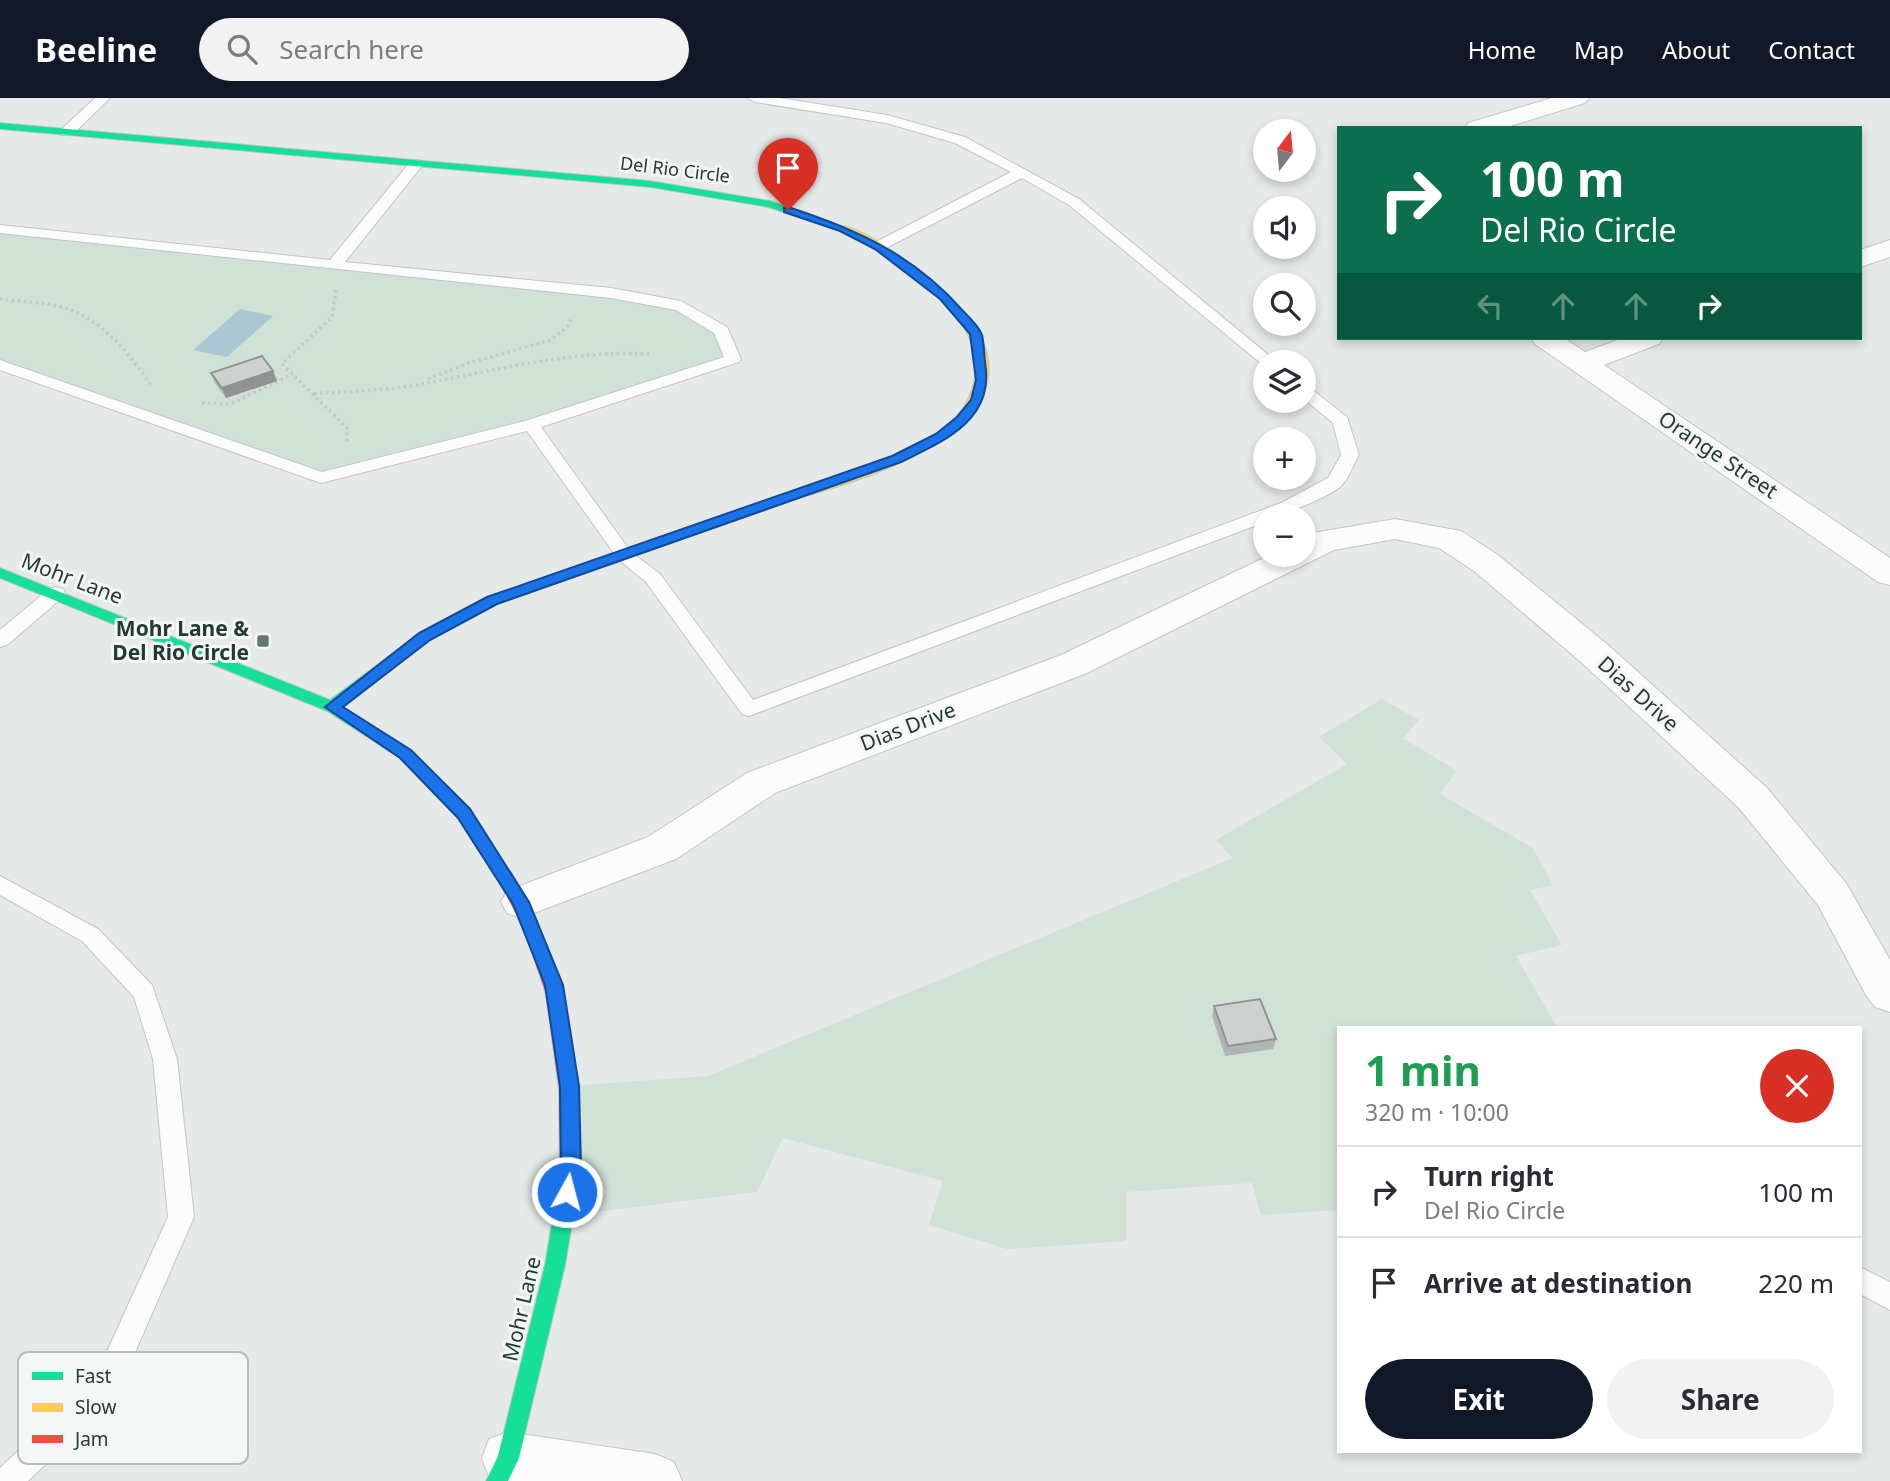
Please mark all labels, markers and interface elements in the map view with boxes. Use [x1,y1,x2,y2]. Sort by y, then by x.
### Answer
search box [199,18,689,81]
text: Beeline [35,27,157,72]
icon: search [223,30,261,68]
text: Search here [279,31,424,67]
text: Home [1468,33,1536,66]
text: Map [1574,33,1624,66]
text: About [1662,33,1730,66]
text: Contact [1768,33,1855,66]
north arrow [1253,119,1316,182]
map controls [1253,119,1316,567]
pin [758,138,818,210]
text: 100 m [1480,145,1625,211]
icon: arrive [769,149,807,187]
street label: Del Rio Circle [619,150,731,188]
icon: right [1365,154,1456,245]
button: sound [1253,196,1316,259]
text: Del Rio Circle [1480,208,1677,251]
button: search [1253,273,1316,336]
icon: left [1471,287,1509,325]
icon: ahead [1544,287,1582,325]
icon: ahead [1617,287,1655,325]
icon: right [1690,287,1728,325]
button: layers [1253,350,1316,413]
street label: Orange Street [1653,404,1784,505]
button: + [1253,427,1316,490]
button: − [1253,504,1316,567]
street label: Mohr Lane [18,546,127,610]
place label: Mohr Lane & Del Rio Circle [112,614,249,666]
marker: Mohr Lane & Del Rio Circle [255,633,271,649]
street label: Dias Drive [1592,649,1685,737]
street label: Dias Drive [856,695,959,757]
text: 1 min [1365,1041,1481,1098]
button: close [1760,1049,1834,1123]
text: 320 m · 10:00 [1365,1096,1509,1128]
position arrow [530,1155,604,1229]
text: Turn right [1424,1158,1554,1194]
icon: right [1365,1173,1403,1211]
text: 100 m [1758,1174,1834,1210]
text: Del Rio Circle [1424,1194,1565,1226]
street label: Mohr Lane [495,1254,547,1364]
icon: arrive [1365,1264,1403,1302]
text: Arrive at destination [1424,1265,1693,1301]
text: 220 m [1758,1265,1834,1301]
legend [18,1352,248,1464]
button: Exit [1365,1359,1593,1439]
button: Share [1607,1359,1834,1439]
text: Fast [75,1363,112,1389]
text: Slow [75,1394,116,1420]
text: Jam [73,1426,109,1452]

